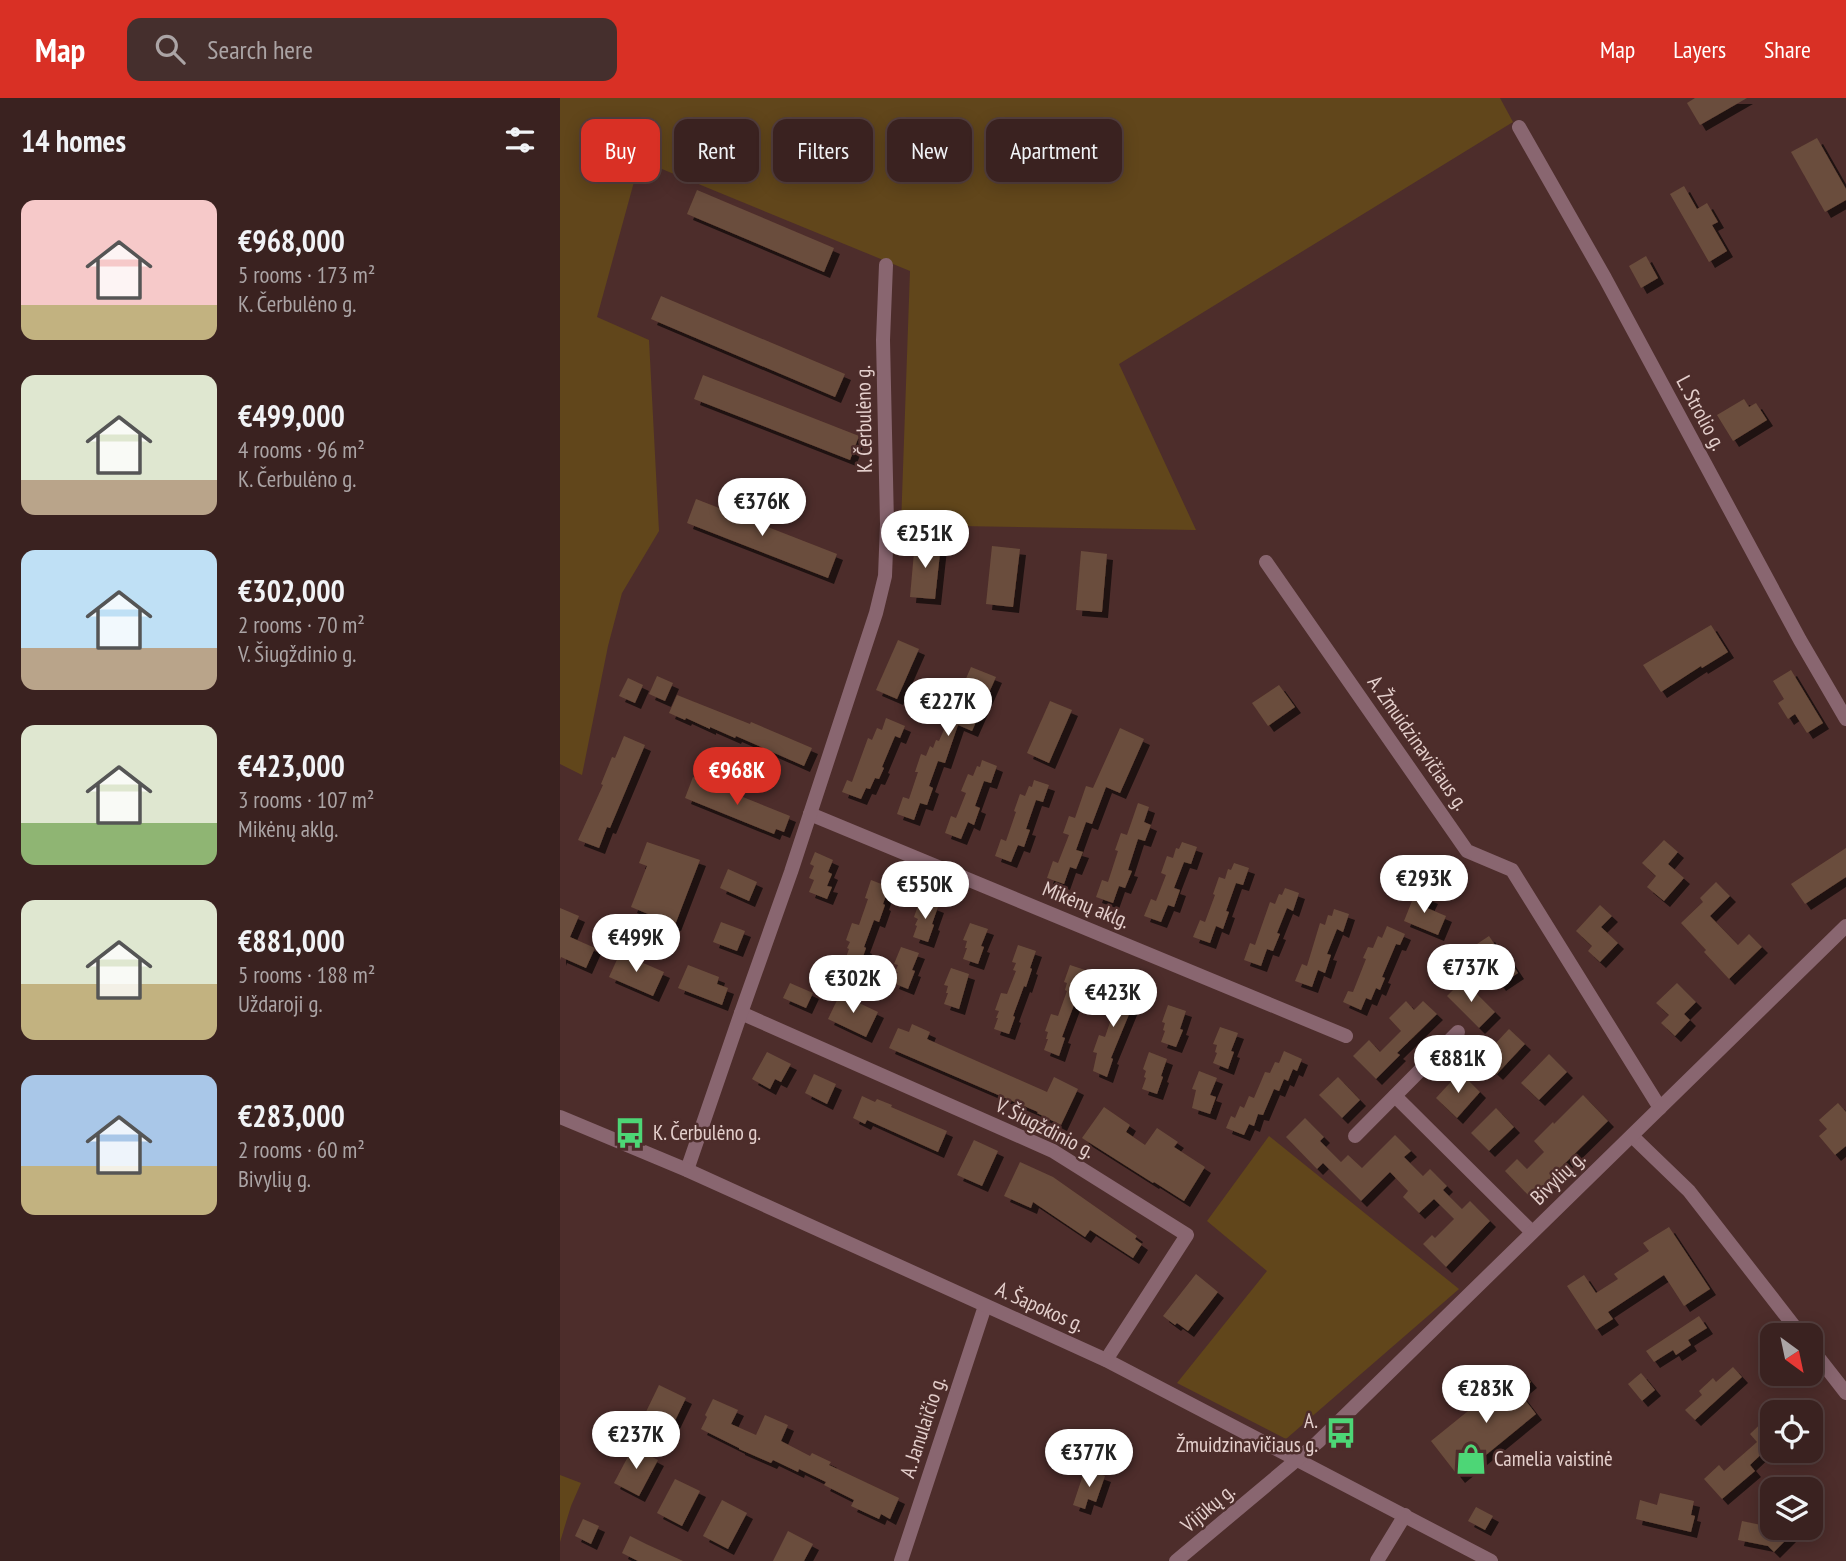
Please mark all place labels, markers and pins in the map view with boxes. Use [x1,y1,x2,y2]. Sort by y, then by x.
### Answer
pin: €376K [713,478,811,538]
pin: €251K [876,510,974,570]
pin: €227K [899,678,997,738]
pin: €968K [688,748,786,807]
pin: €293K [1375,856,1473,915]
pin: €550K [876,862,974,921]
pin: €499K [587,914,685,974]
pin: €737K [1422,944,1520,1004]
pin: €302K [804,956,902,1015]
pin: €423K [1064,970,1162,1029]
pin: €881K [1409,1035,1507,1095]
bus stop icon: K. Čerbulėno g. [613,1116,647,1150]
place label: K. Čerbulėno g. [653,1119,761,1146]
pin: €283K [1437,1366,1535,1425]
place label: A. Žmuidzinavičiaus g. [1176,1407,1318,1458]
pin: €237K [587,1412,685,1471]
bus stop icon: A. Žmuidzinavičiaus g. [1324,1416,1358,1450]
pin: €377K [1040,1430,1138,1489]
shop icon: Camelia vaistinė [1454,1442,1488,1476]
place label: Camelia vaistinė [1494,1445,1613,1472]

